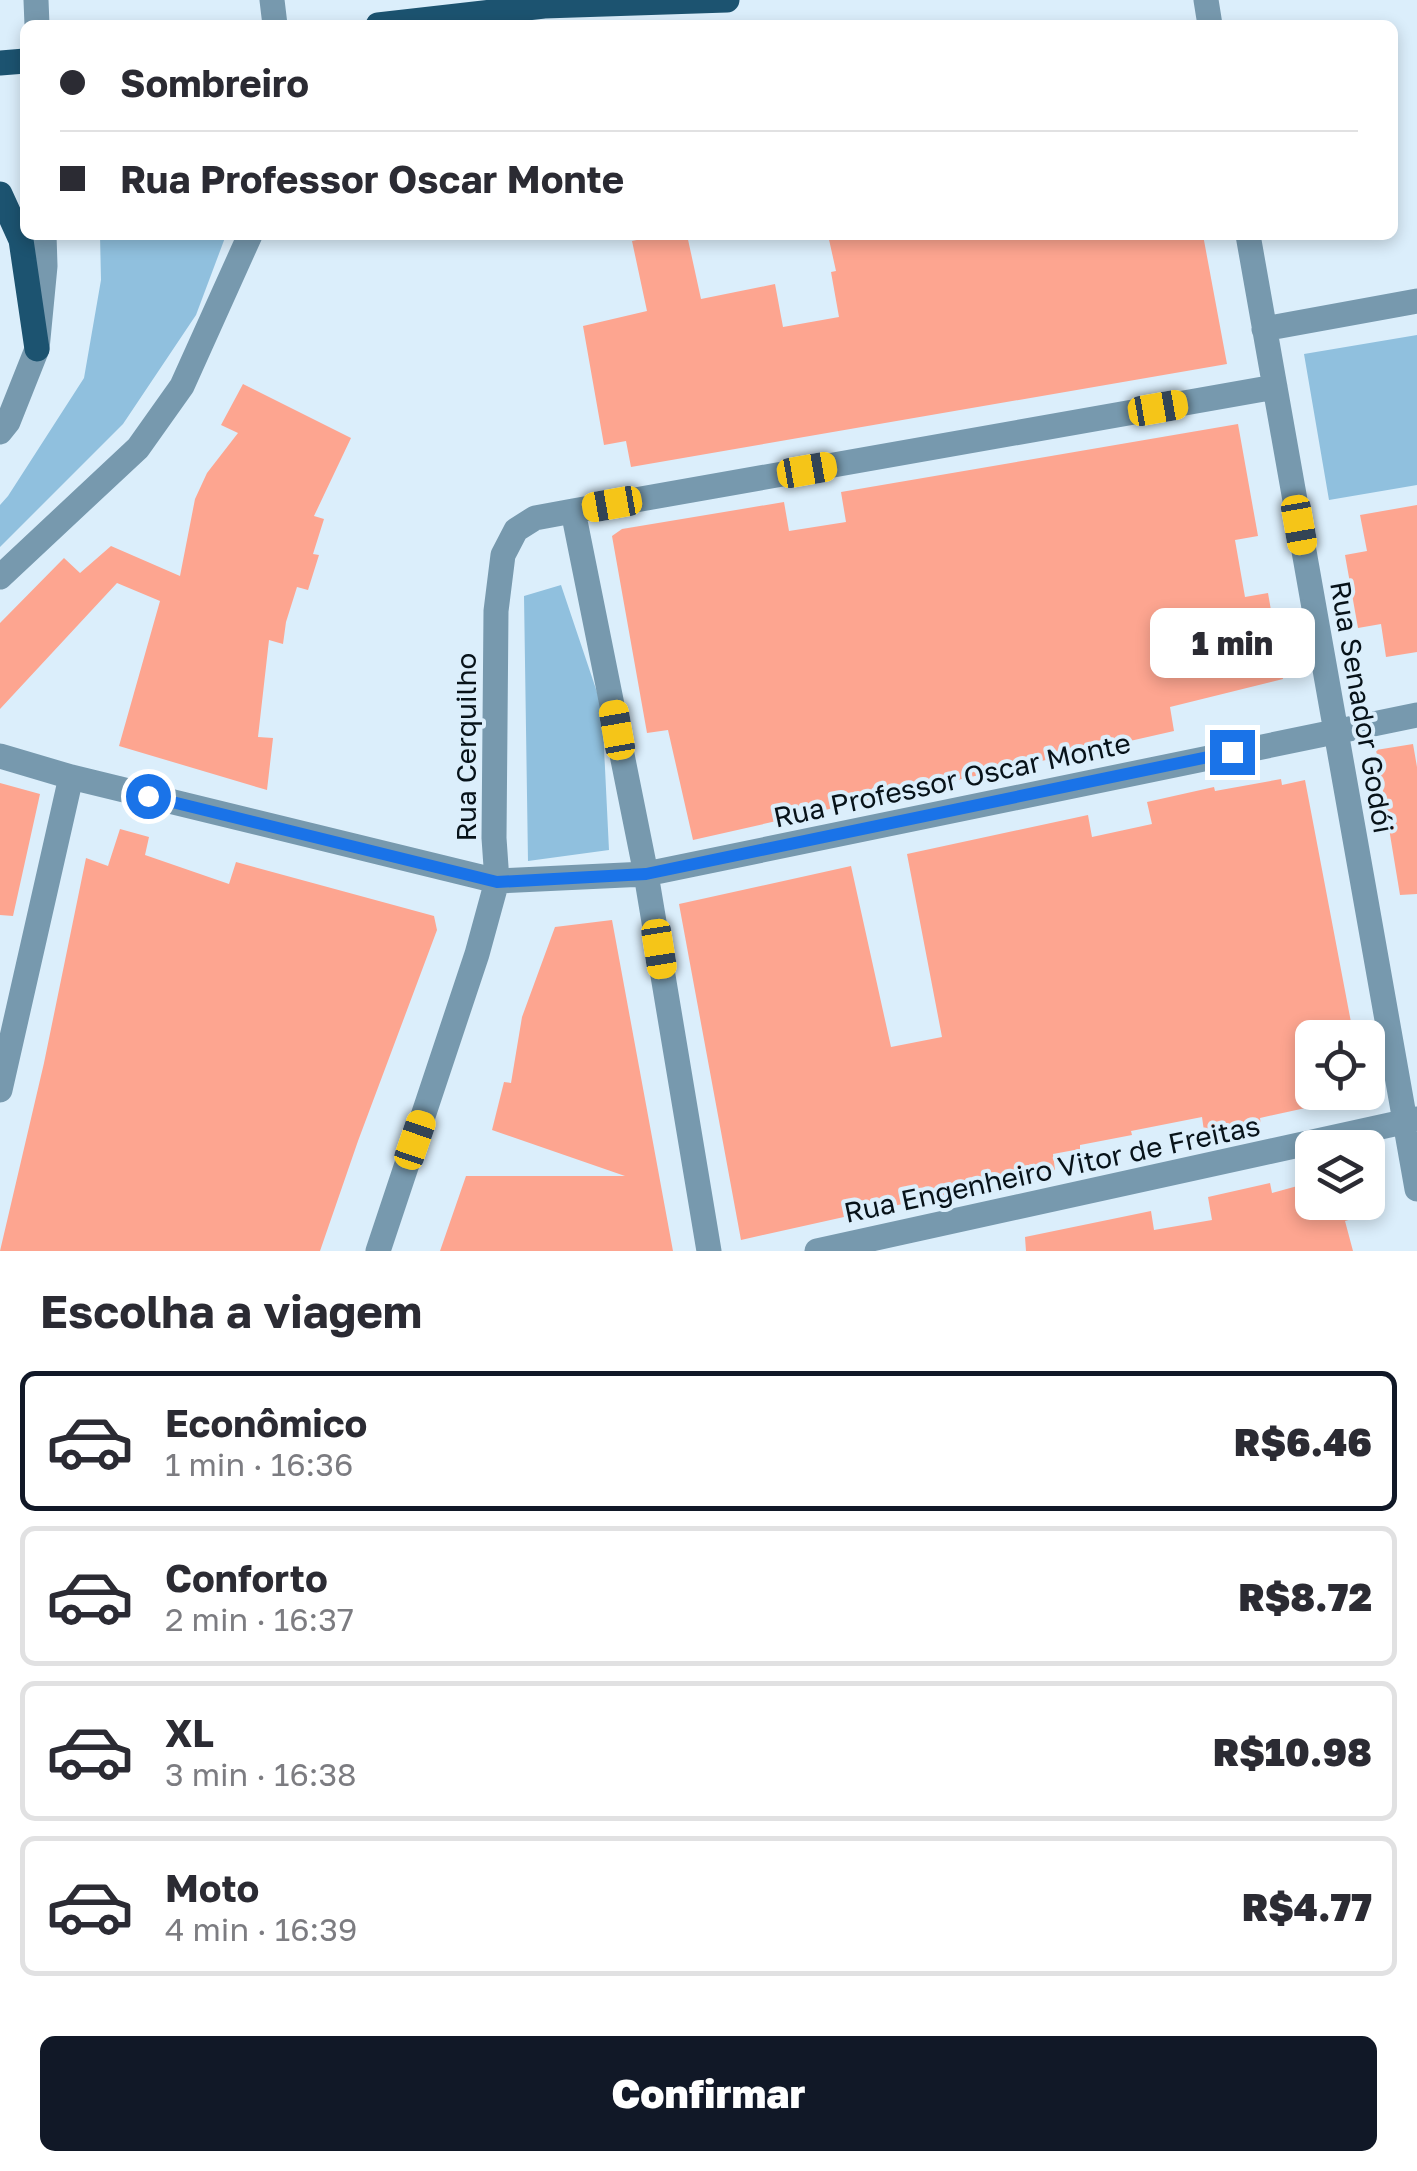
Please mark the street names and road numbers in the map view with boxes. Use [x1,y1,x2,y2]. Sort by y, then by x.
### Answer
street label: Rua Senador Godói [1324,578,1401,836]
street label: Rua Cerquilho [449,653,482,841]
street label: Rua Professor Oscar Monte [770,726,1133,834]
street label: Rua Engenheiro Vitor de Freitas [841,1108,1263,1229]

